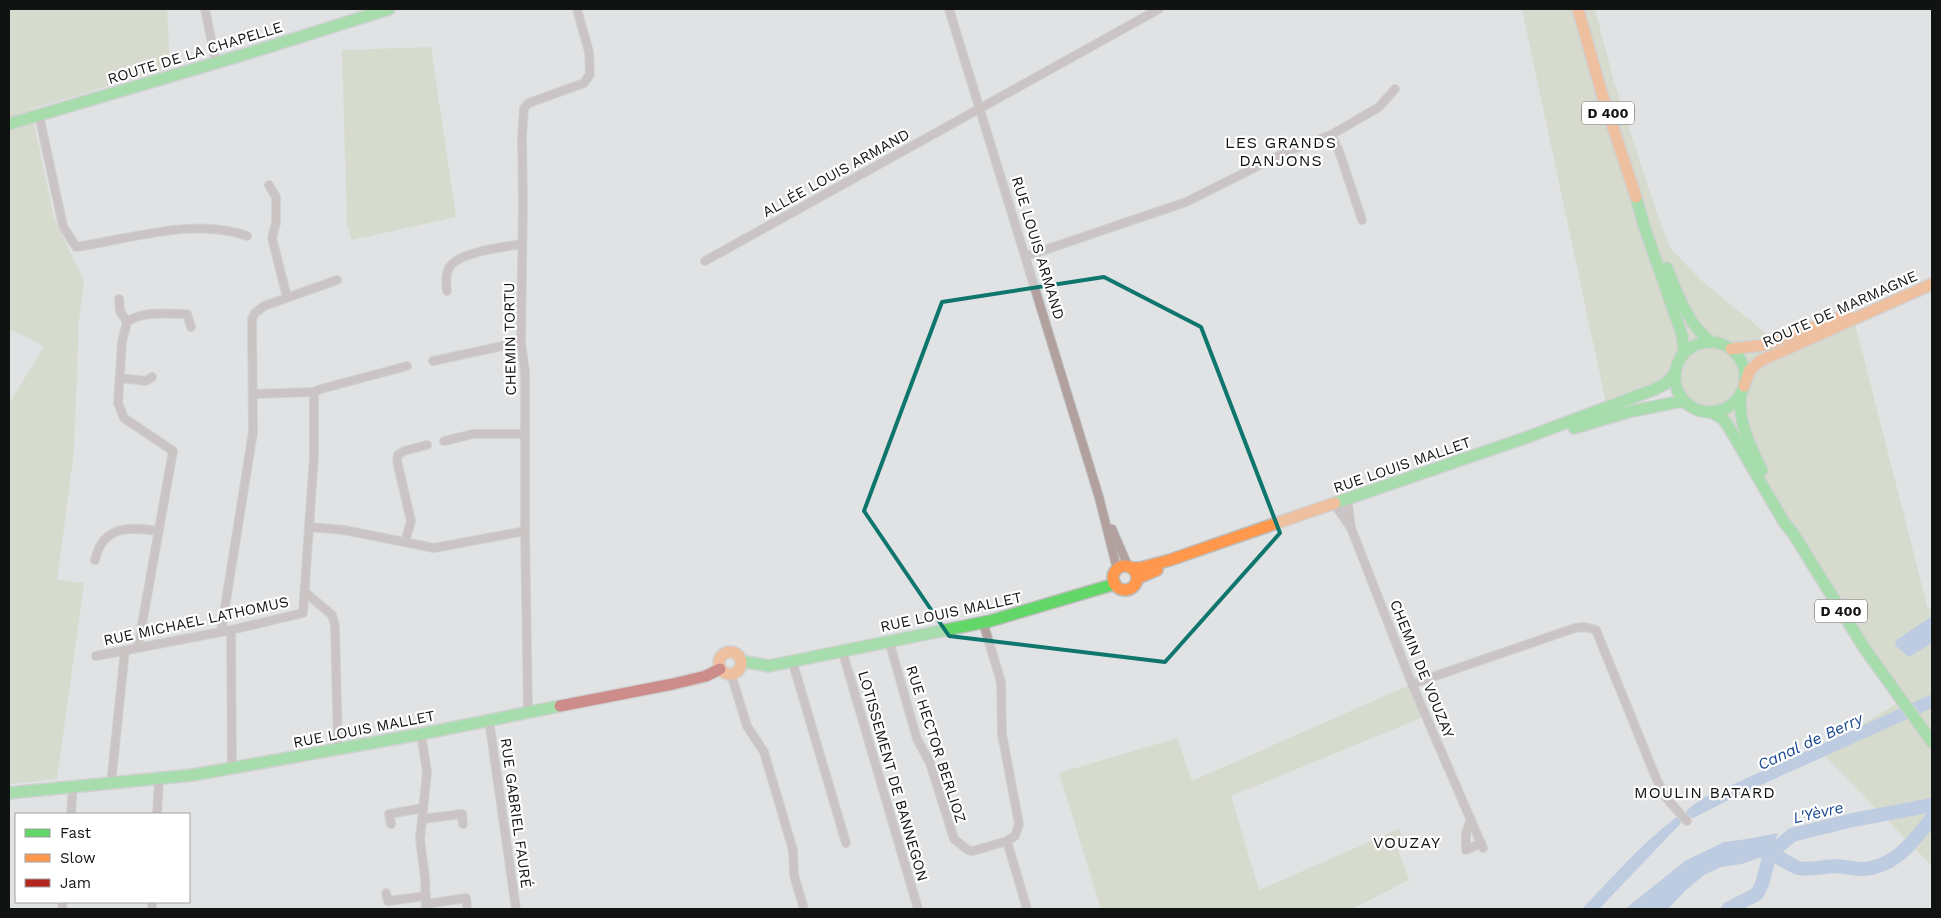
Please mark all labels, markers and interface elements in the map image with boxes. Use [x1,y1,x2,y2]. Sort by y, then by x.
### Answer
street label: ROUTE DE LA CHAPELLE [105,18,285,88]
road number: D 400 [1582,102,1634,125]
street label: ALLÉE LOUIS ARMAND [759,125,913,221]
district label: LES GRANDS DANJONS [1225,133,1337,170]
street label: RUE LOUIS ARMAND [1008,174,1068,322]
street label: ROUTE DE MARMAGNE [1760,267,1920,351]
street label: CHEMIN TORTU [500,282,520,396]
street label: RUE LOUIS MALLET [1331,433,1473,497]
street label: RUE LOUIS MALLET [879,588,1023,636]
street label: RUE MICHAEL LATHOMUS [102,593,290,649]
street label: CHEMIN DE VOUZAY [1386,597,1458,741]
road number: D 400 [1815,600,1867,622]
street label: RUE HECTOR BERLIOZ [902,663,970,825]
street label: LOTISSEMENT DE BANNEGON [854,669,932,883]
street label: RUE LOUIS MALLET [292,706,436,752]
water label: Canal de Berry [1755,708,1867,774]
street label: RUE GABRIEL FAURÉ [497,737,535,889]
district label: MOULIN BATARD [1634,783,1776,802]
water label: L'Yèvre [1791,797,1845,828]
legend [15,813,190,903]
text: Fast [60,824,92,842]
district label: VOUZAY [1373,833,1441,852]
text: Slow [60,849,96,867]
text: Jam [60,874,91,892]

